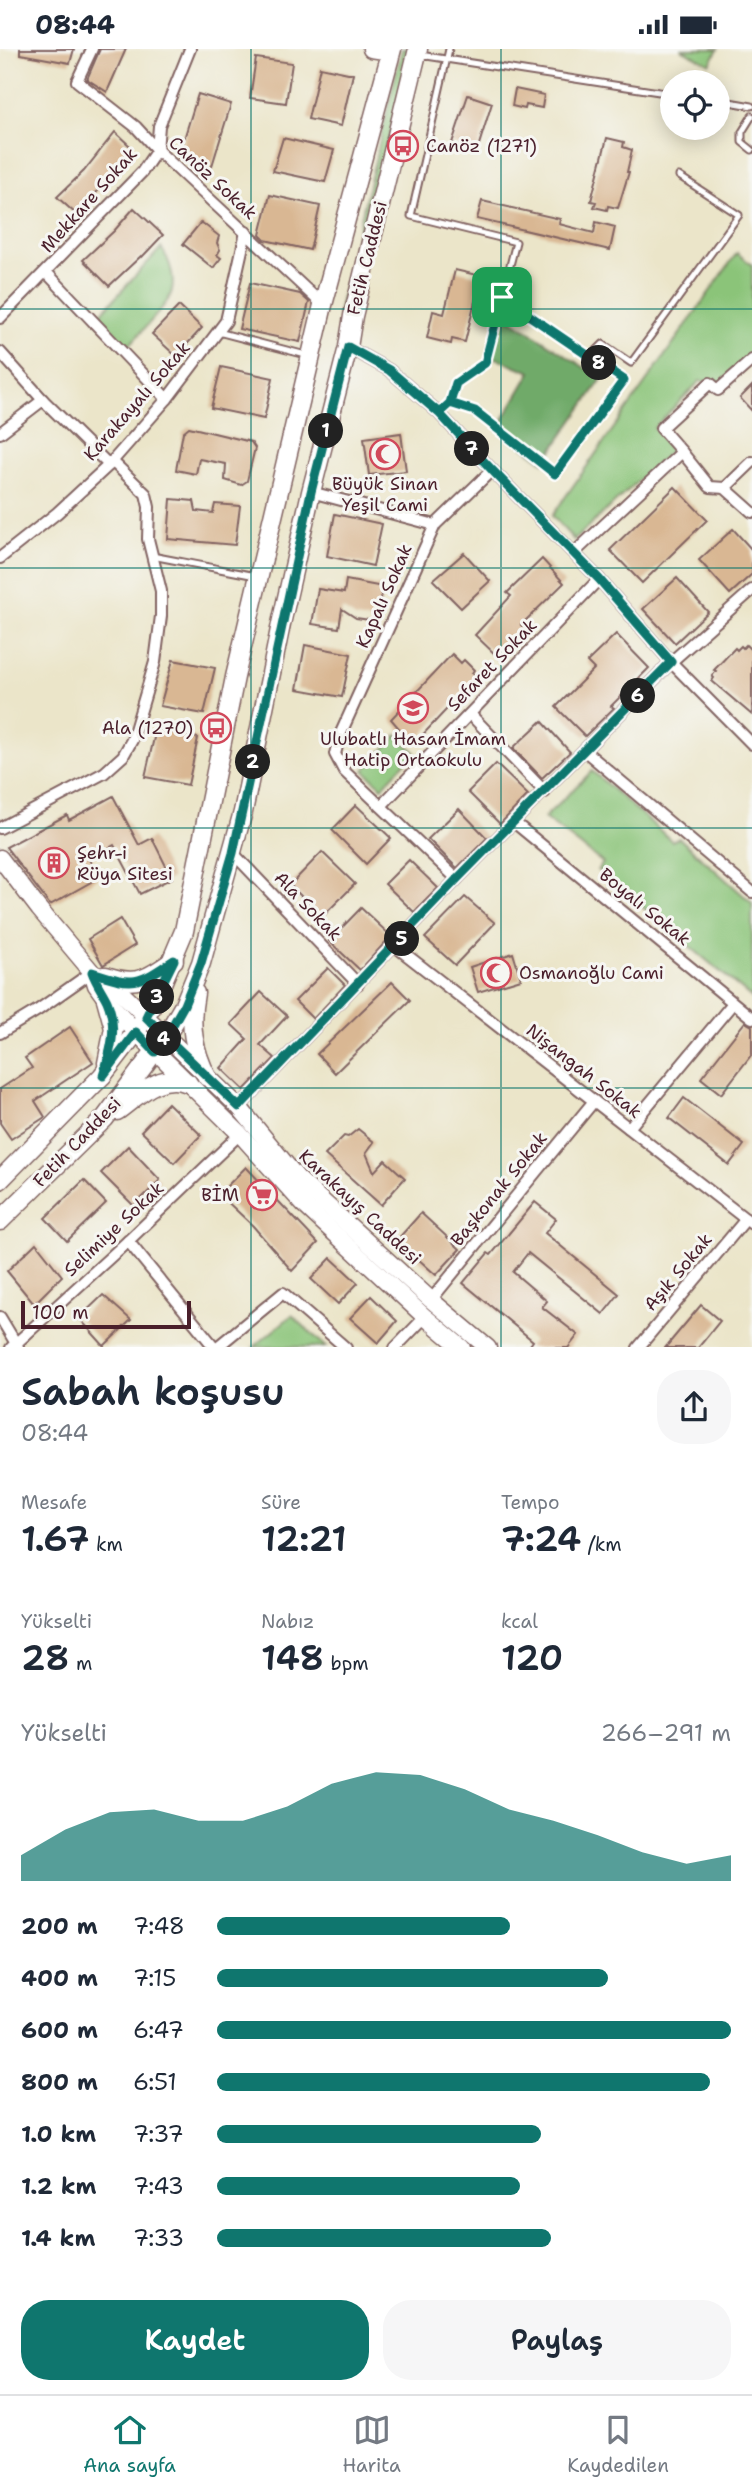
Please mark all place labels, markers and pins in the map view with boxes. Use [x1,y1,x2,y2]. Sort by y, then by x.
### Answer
bus stop icon: Canöz (1271) [386,129,420,163]
place label: Canöz (1271) [426,134,537,158]
pin [472,267,532,327]
pin: 8 [582,345,616,381]
pin: 1 [308,413,344,449]
pin: 7 [454,431,490,467]
mosque icon: Büyük Sinan Yeşil Cami [368,437,402,471]
place label: Büyük Sinan Yeşil Cami [332,472,438,517]
pin: 6 [620,679,656,713]
school or university icon: Ulubatlı Hasan İmam Hatip Ortaokulu [396,691,430,725]
bus stop icon: Ala (1270) [199,711,233,745]
place label: Ala (1270) [102,716,193,740]
place label: Ulubatlı Hasan İmam Hatip Ortaokulu [320,727,506,772]
pin: 2 [236,745,270,779]
place label: Şehr-i Rüya Sitesi [77,841,173,886]
building icon: Şehr-i Rüya Sitesi [37,846,71,880]
pin: 5 [384,921,420,957]
mosque icon: Osmanoğlu Cami [479,956,513,990]
place label: Osmanoğlu Cami [519,961,664,985]
pin: 3 [140,979,174,1014]
pin: 4 [146,1021,182,1056]
supermarket icon: BİM [245,1178,279,1212]
place label: BİM [201,1183,239,1207]

